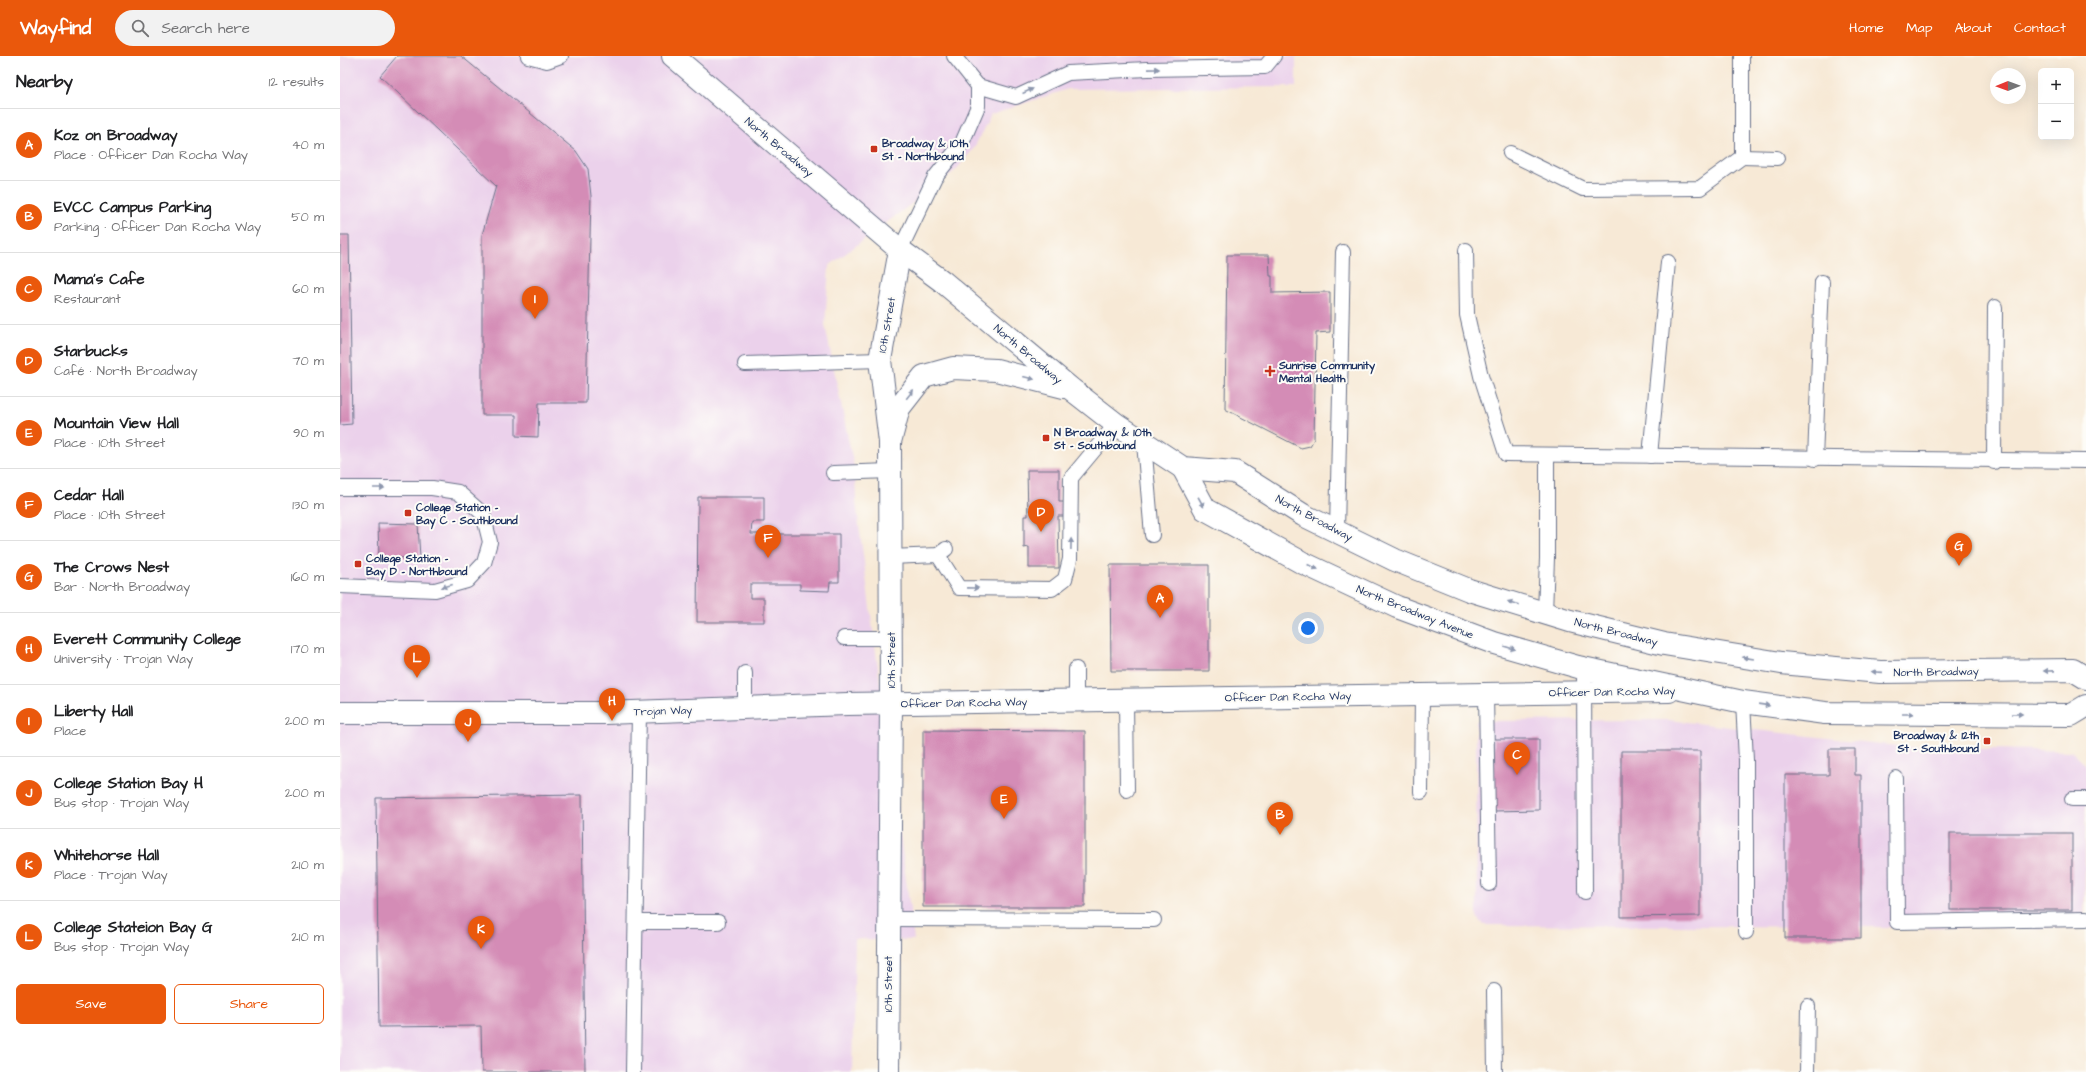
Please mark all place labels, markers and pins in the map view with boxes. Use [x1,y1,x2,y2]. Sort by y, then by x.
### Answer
place label: Broadway & 10th St - Northbound [881,136,969,164]
marker: Broadway & 10th St - Northbound [869,144,879,154]
pin: I [522,286,548,319]
place label: Sunrise Community Mental Health [1278,358,1376,386]
marker: Sunrise Community Mental Health [1264,365,1276,377]
place label: N Broadway & 10th St - Southbound [1053,425,1152,453]
marker: N Broadway & 10th St - Southbound [1041,433,1051,443]
pin: D [1028,499,1054,532]
place label: College Station - Bay C - Southbound [416,500,518,530]
marker: College Station - Bay C - Southbound [403,508,413,518]
pin: F [755,525,781,558]
pin: G [1946,533,1972,566]
place label: College Station - Bay D - Northbound [366,551,468,581]
marker: College Station - Bay D - Northbound [353,559,363,569]
pin: A [1147,585,1173,618]
pin: L [404,645,430,678]
pin: H [599,688,625,721]
pin: J [455,709,481,742]
place label: Broadway & 12th St - Southbound [1893,728,1980,756]
marker: Broadway & 12th St - Southbound [1982,736,1992,746]
pin: C [1504,742,1530,775]
pin: E [991,786,1017,819]
pin: B [1267,802,1293,835]
pin: K [468,916,494,949]

